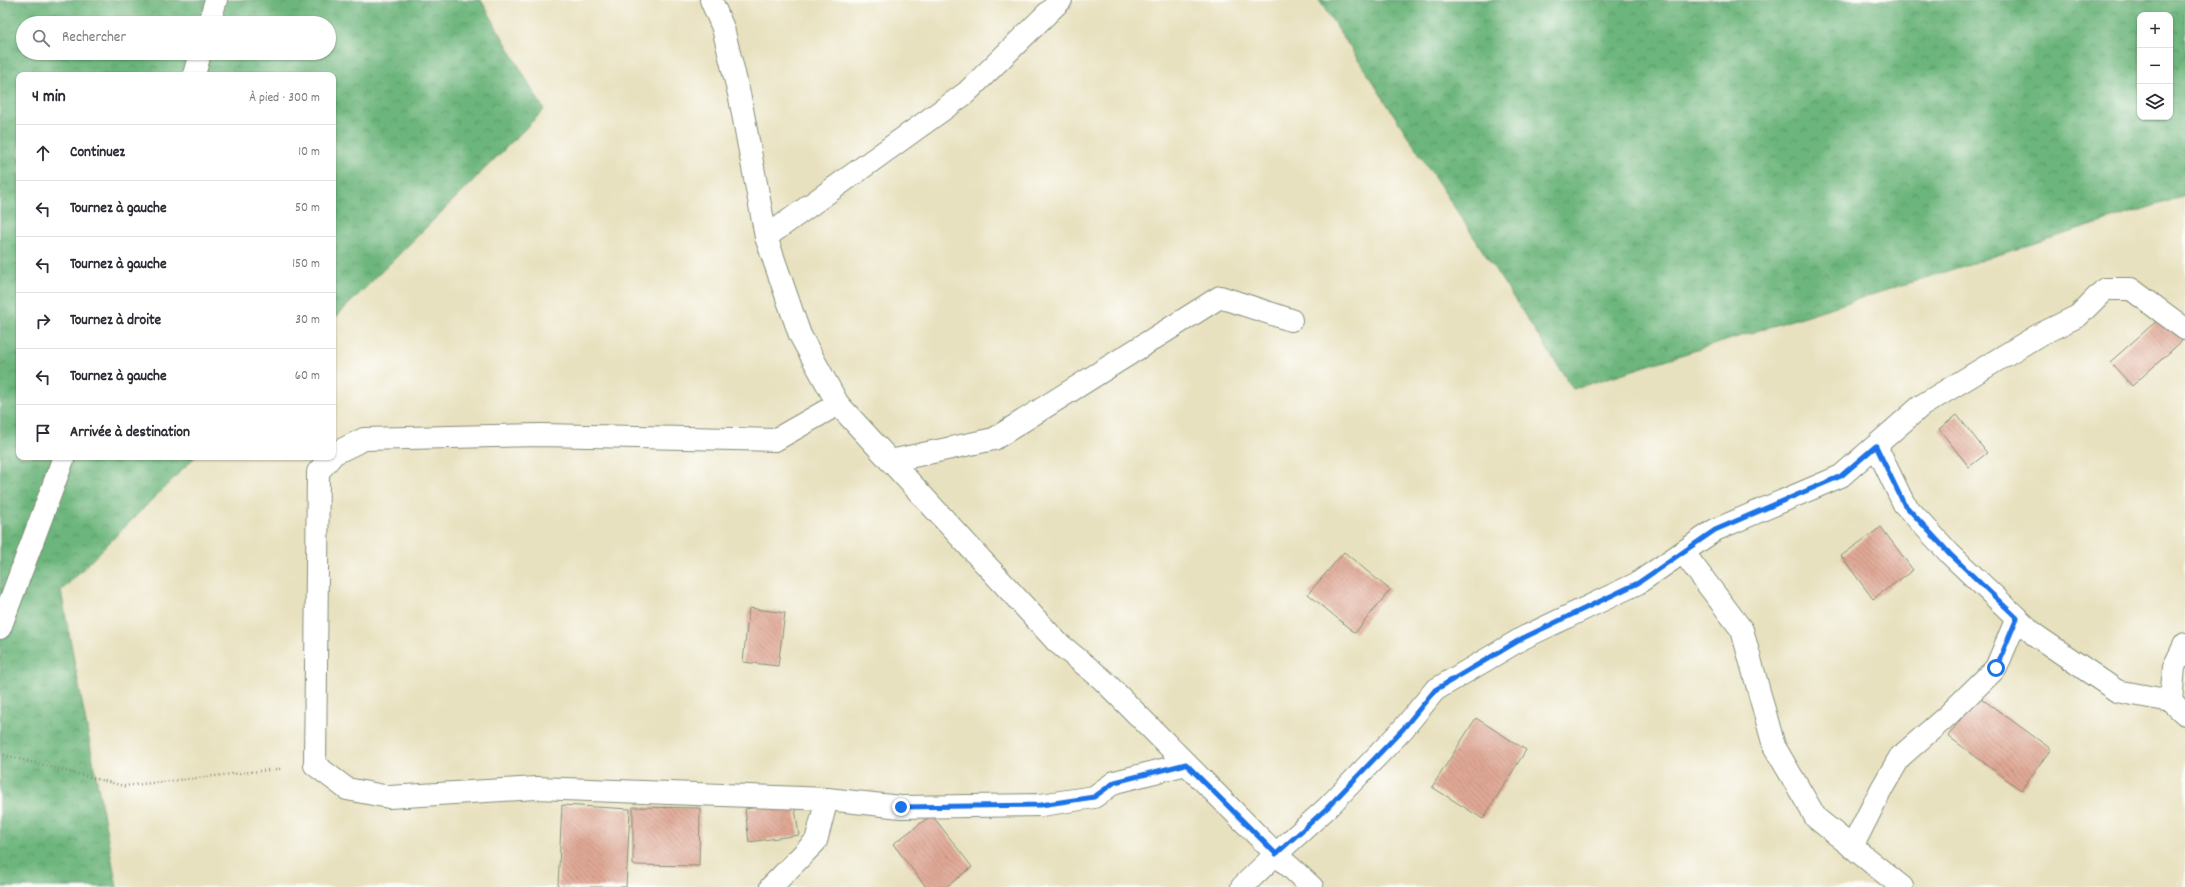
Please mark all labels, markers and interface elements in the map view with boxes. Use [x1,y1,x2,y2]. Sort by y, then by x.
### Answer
map controls [2137,12,2173,120]
button: + [2137,12,2173,48]
search box [16,16,336,60]
icon: search [30,27,52,49]
text: Rechercher [62,27,126,49]
button: − [2137,48,2173,84]
button: layers [2137,84,2173,120]
text: 4 min [32,86,66,110]
text: À pied · 300 m [249,89,320,108]
icon: ahead [32,142,54,164]
text: Continuez [70,142,125,164]
text: 10 m [298,143,320,162]
icon: left [32,198,54,220]
text: Tournez à gauche [70,198,167,220]
text: 50 m [295,199,320,218]
icon: left [32,254,54,276]
text: Tournez à gauche [70,254,167,276]
text: 150 m [292,255,320,274]
icon: right [32,310,54,332]
text: Tournez à droite [70,310,161,332]
text: 30 m [295,311,320,330]
icon: left [32,366,54,388]
text: Tournez à gauche [70,366,167,388]
text: 60 m [295,367,320,386]
icon: arrive [32,422,54,444]
text: Arrivée à destination [70,422,190,444]
route start [1987,659,2005,677]
route end [892,798,910,816]

